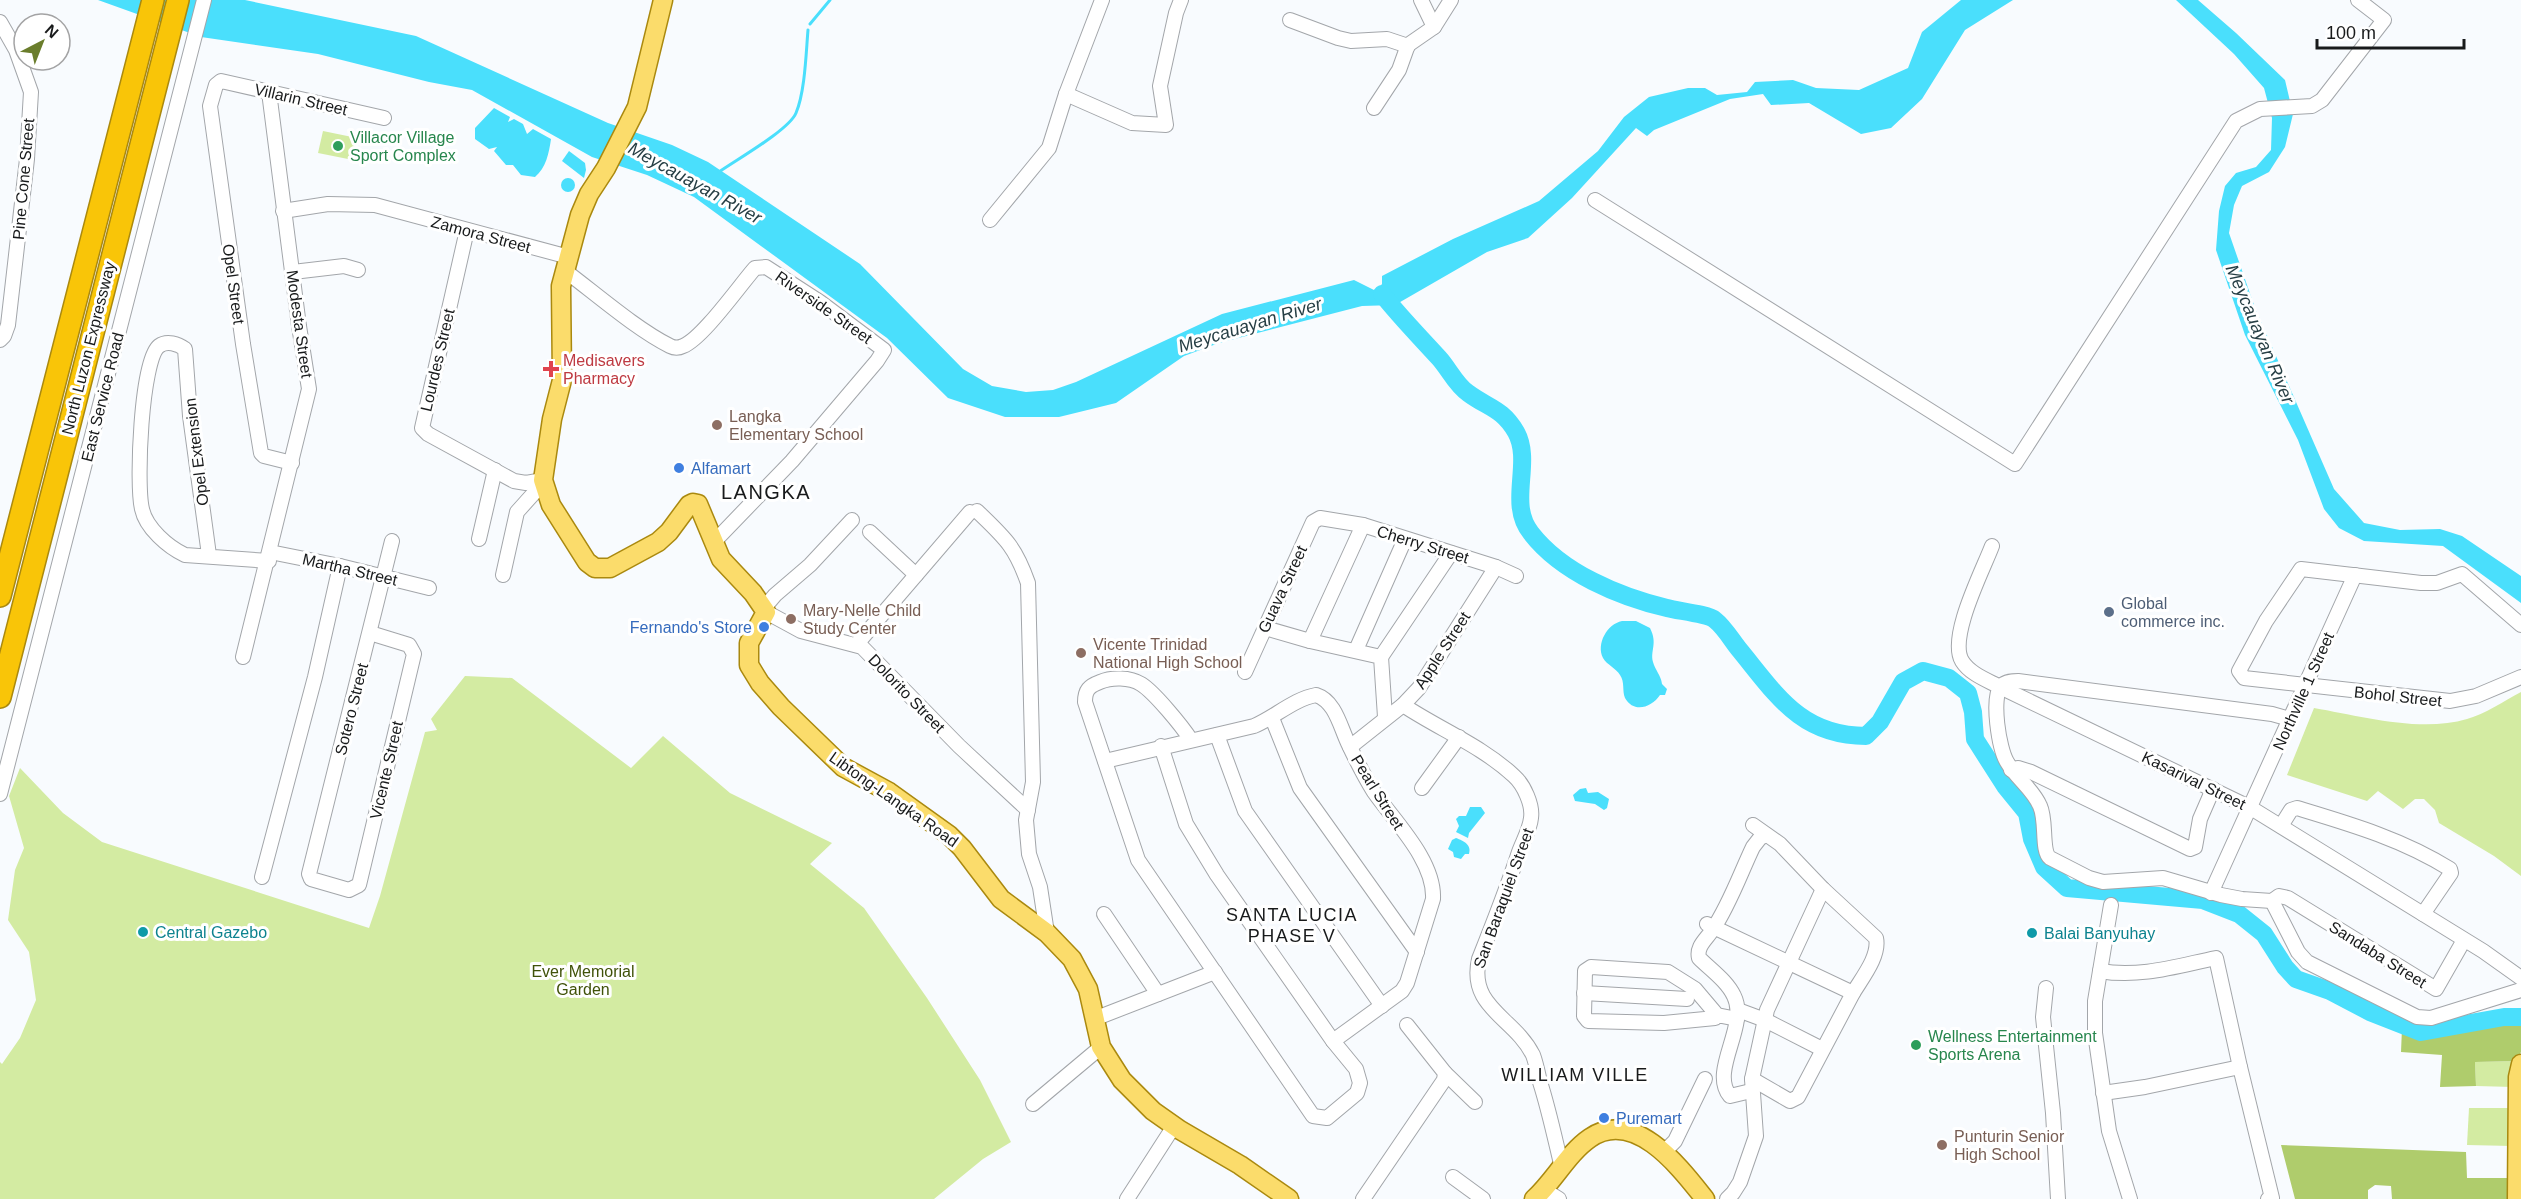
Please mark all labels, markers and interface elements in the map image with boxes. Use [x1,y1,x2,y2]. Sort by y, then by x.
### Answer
north arrow [12,12,72,72]
scale bar [2317,12,2464,50]
text: N [42,21,62,41]
text: 100 m [2326,23,2376,43]
street label: Villarin Street [253,81,350,119]
street label: Pine Cone Street [10,117,37,240]
place label: Villacor Village Sport Complex [350,129,456,164]
water label: Meycauayan River [625,138,766,228]
marker: Villacor Village Sport Complex [331,139,345,153]
street label: Zamora Street [429,213,533,256]
street label: Opel Street [219,243,248,326]
street label: North Luzon Expressway [59,260,118,436]
water label: Meycauayan River [2222,261,2299,407]
street label: Riverside Street [772,268,876,347]
street label: Modesta Street [284,269,316,380]
water label: Meycauayan River [1176,293,1325,356]
street label: Lourdes Street [417,307,458,413]
street label: East Service Road [78,331,127,463]
place label: Medisavers Pharmacy [563,352,645,387]
marker: Medisavers Pharmacy [544,362,558,376]
street label: Opel Extension [181,397,212,507]
place label: Langka Elementary School [729,408,863,443]
marker: Langka Elementary School [710,418,724,432]
place label: Alfamart [691,460,751,477]
marker: Alfamart [672,461,686,475]
district label: LANGKA [721,481,811,503]
street label: Cherry Street [1375,522,1471,567]
street label: Guava Street [1255,542,1310,636]
street label: Martha Street [301,550,400,589]
place label: Global commerce inc. [2121,595,2225,630]
place label: Mary-Nelle Child Study Center [803,602,921,637]
marker: Global commerce inc. [2102,605,2116,619]
street label: Apple Street [1411,608,1474,692]
marker: Mary-Nelle Child Study Center [784,612,798,626]
place label: Fernando's Store [630,619,752,636]
marker: Fernando's Store [757,620,771,634]
street label: Northville 1 Street [2270,629,2337,753]
place label: Vicente Trinidad National High School [1093,636,1242,671]
marker: Vicente Trinidad National High School [1074,646,1088,660]
street label: Dolorito Street [865,651,949,736]
street label: Sotero Street [332,661,371,757]
street label: Bohol Street [2353,683,2443,710]
street label: Vicente Street [367,719,406,821]
street label: Kasarival Street [2139,748,2249,813]
street label: Libtong-Langka Road [826,749,961,850]
street label: Pearl Street [1348,752,1407,833]
street label: San Baraquiel Street [1470,825,1537,970]
district label: SANTA LUCIA PHASE V [1226,905,1358,946]
street label: Sandaba Street [2326,918,2430,991]
place label: Central Gazebo [155,924,267,941]
marker: Central Gazebo [136,925,150,939]
place label: Balai Banyuhay [2044,925,2155,942]
marker: Balai Banyuhay [2025,926,2039,940]
park label: Ever Memorial Garden [531,963,635,998]
place label: Wellness Entertainment Sports Arena [1928,1028,2097,1063]
marker: Wellness Entertainment Sports Arena [1909,1038,1923,1052]
district label: WILLIAM VILLE [1501,1065,1649,1085]
place label: Puremart [1616,1110,1682,1127]
marker: Puremart [1597,1111,1611,1125]
place label: Punturin Senior High School [1954,1128,2065,1163]
marker: Punturin Senior High School [1935,1138,1949,1152]

